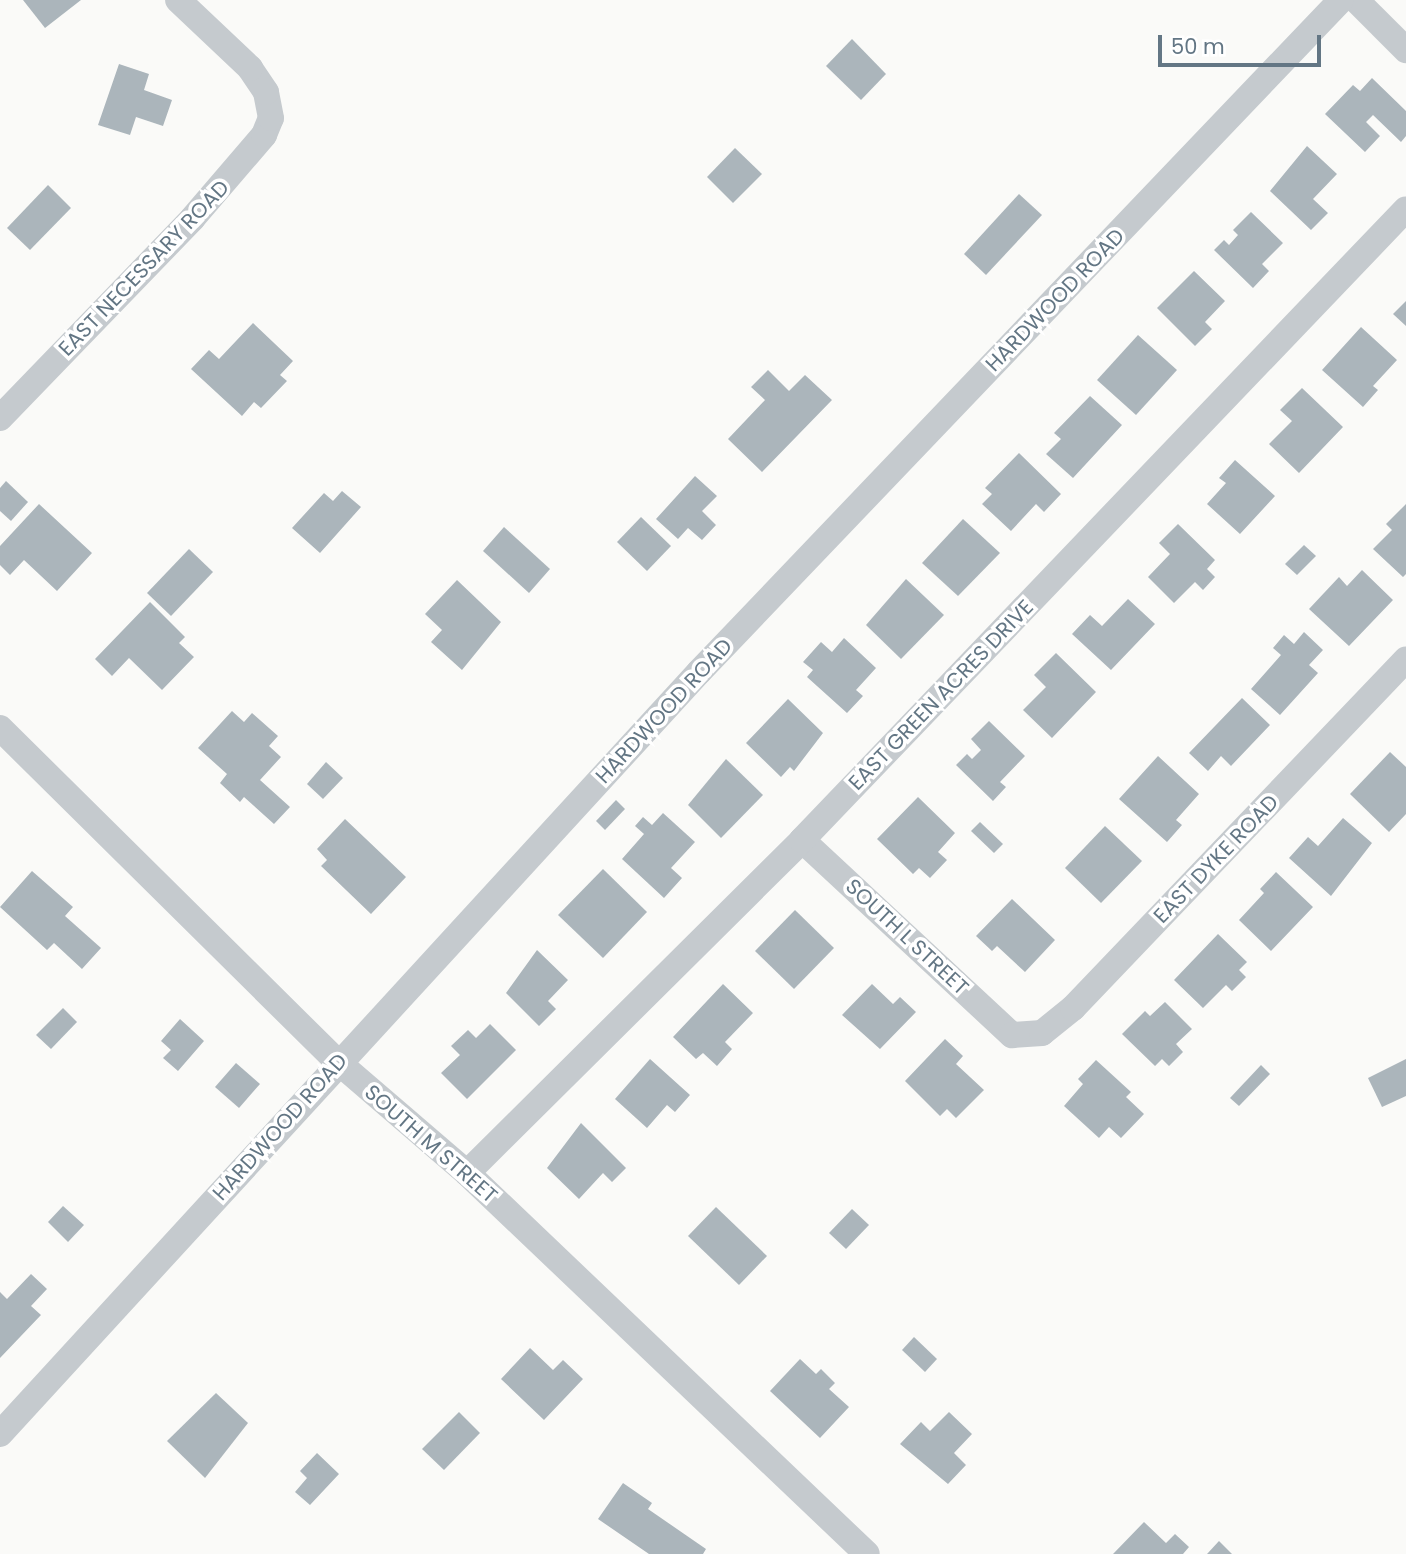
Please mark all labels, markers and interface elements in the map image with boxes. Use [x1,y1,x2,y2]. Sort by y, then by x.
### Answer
scale bar [1161,21,1324,65]
text: 50 m [1171,32,1225,61]
street label: EAST NECESSARY ROAD [53,175,235,361]
street label: HARDWOOD ROAD [980,223,1130,377]
street label: EAST GREEN ACRES DRIVE [843,595,1039,795]
street label: HARDWOOD ROAD [590,633,738,789]
street label: EAST DYKE ROAD [1148,790,1284,928]
street label: SOUTH L STREET [840,874,974,1000]
street label: HARDWOOD ROAD [208,1049,352,1205]
street label: SOUTH M STREET [360,1080,502,1208]

